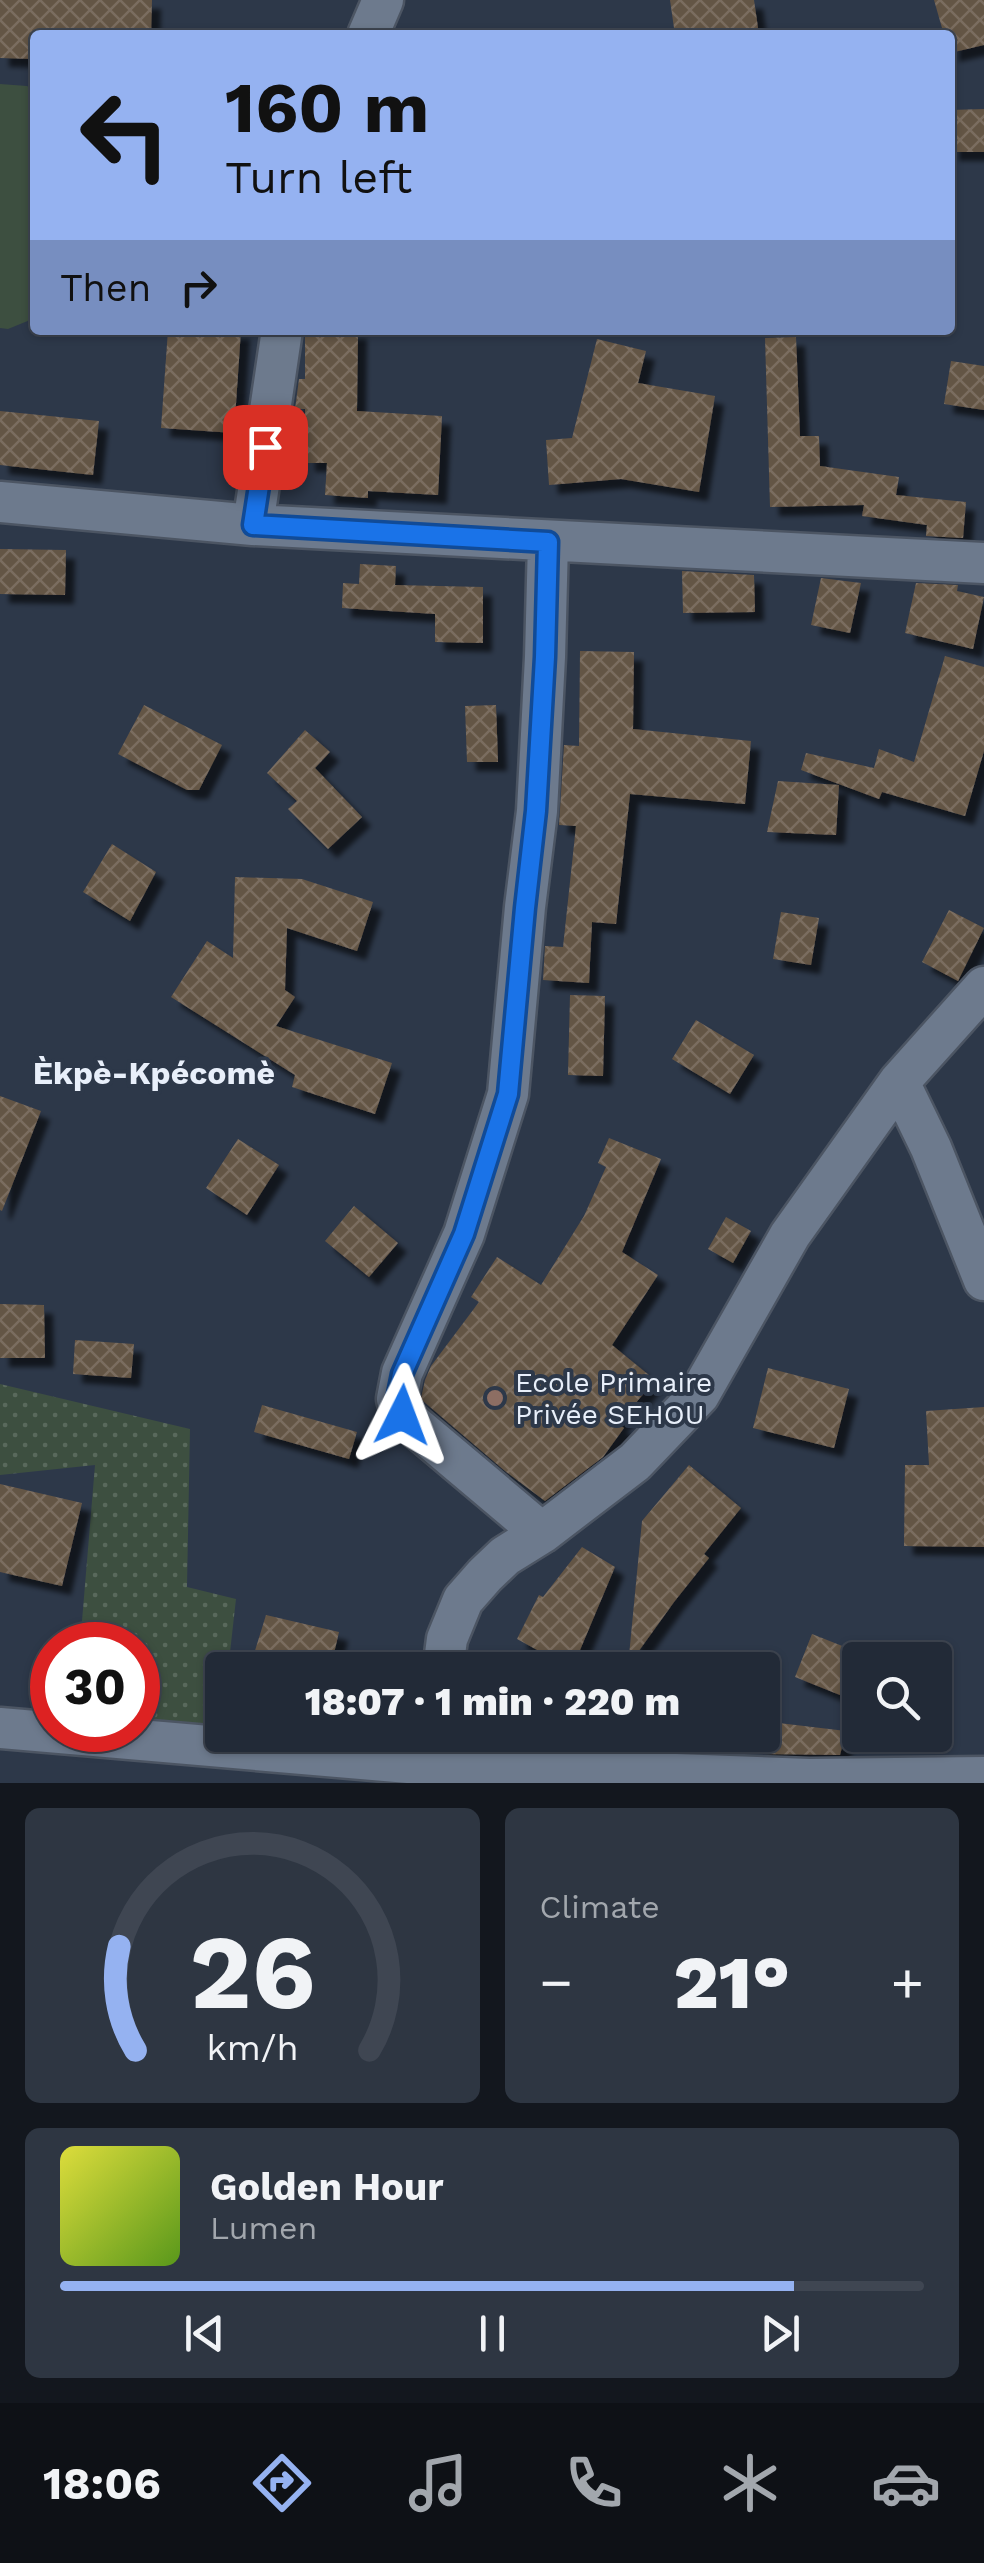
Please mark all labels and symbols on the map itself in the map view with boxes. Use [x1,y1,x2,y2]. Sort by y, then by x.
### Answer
pin [223,405,308,490]
district label: Èkpè-Kpécomè [33,1054,275,1092]
position arrow [350,1363,454,1467]
place label: Ecole Primaire Privée SEHOU [515,1366,712,1431]
marker: Ecole Primaire Privée SEHOU [484,1387,506,1409]
speed limit sign: 30 [30,1622,160,1752]

